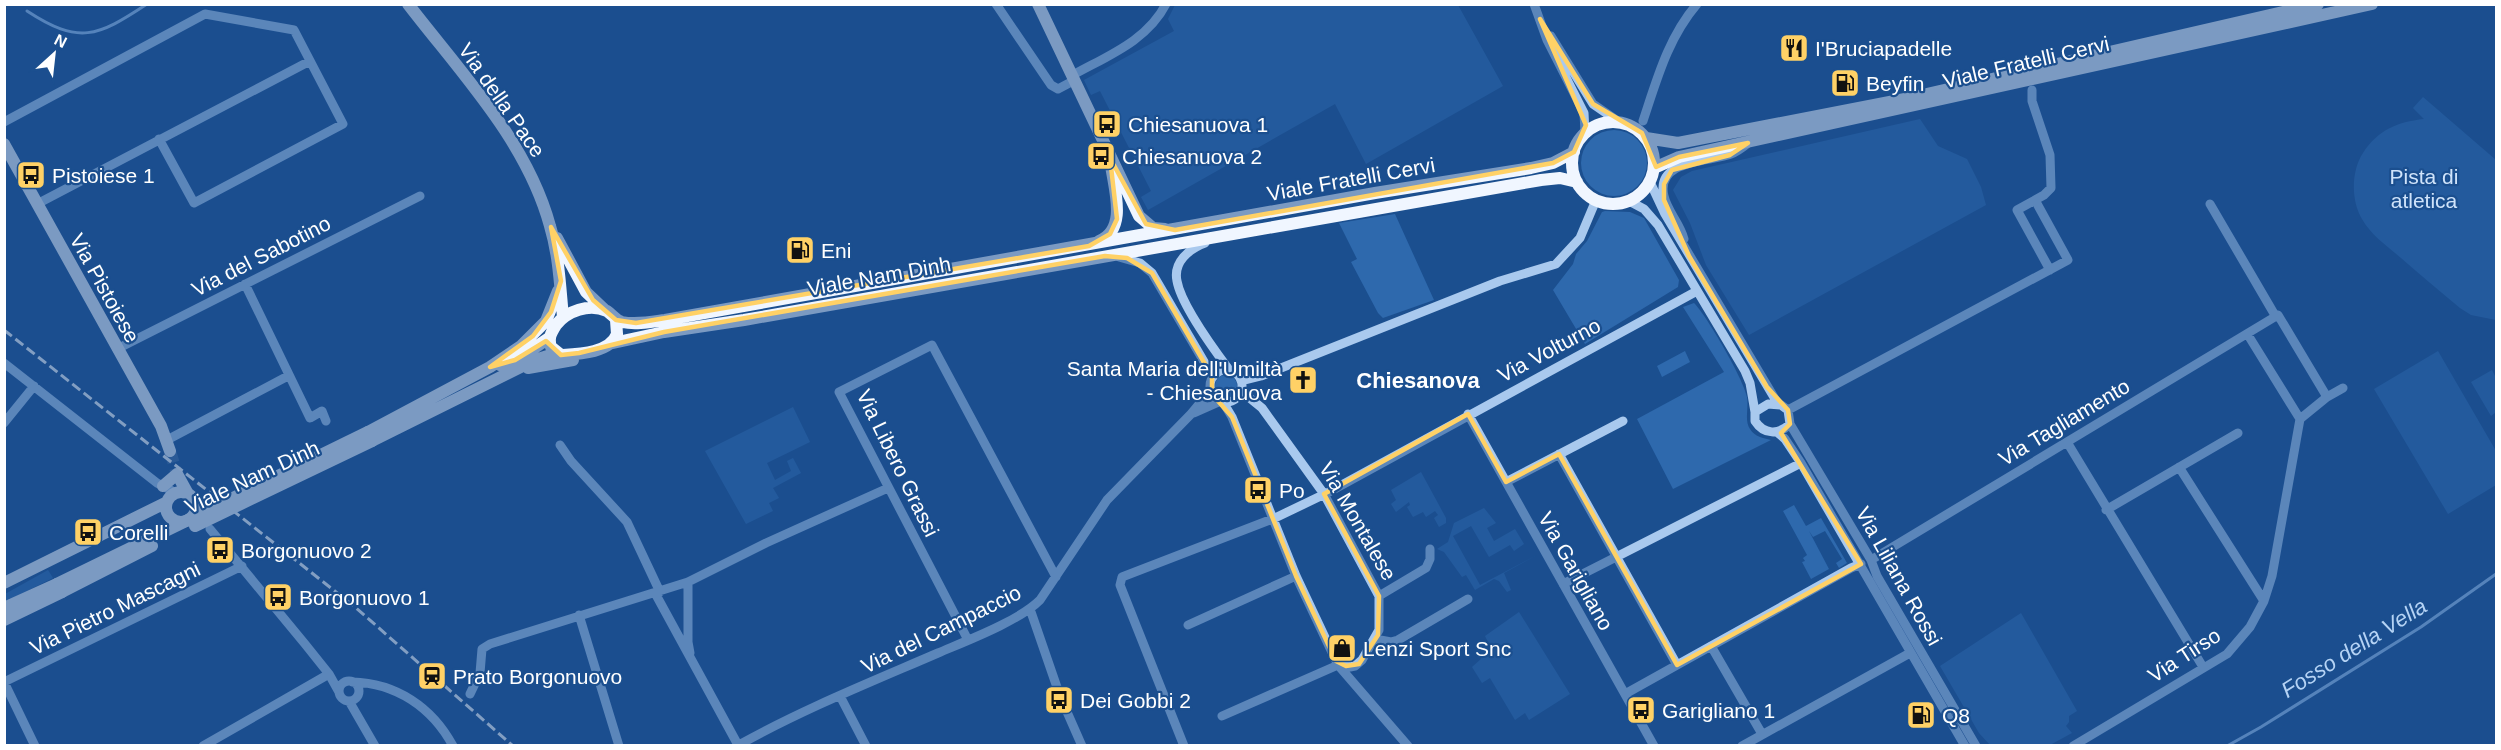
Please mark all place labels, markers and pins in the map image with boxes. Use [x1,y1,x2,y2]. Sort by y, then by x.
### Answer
restaurant icon: I'Bruciapadelle [1778,32,1810,64]
place label: I'Bruciapadelle [1815,37,1952,60]
fuel station icon: Beyfin [1829,67,1861,99]
place label: Beyfin [1866,72,1924,95]
bus stop icon: Chiesanuova 1 [1091,108,1123,140]
place label: Chiesanuova 1 [1128,113,1268,136]
bus stop icon: Chiesanuova 2 [1085,140,1117,172]
place label: Chiesanuova 2 [1122,145,1262,168]
bus stop icon: Pistoiese 1 [15,159,47,191]
place label: Pistoiese 1 [52,164,155,187]
fuel station icon: Eni [784,234,816,266]
place label: Eni [821,239,851,262]
place label: Santa Maria dell'Umiltà - Chiesanuova [1067,357,1282,404]
church icon: Santa Maria dell'Umiltà - Chiesanuova [1287,364,1319,396]
bus stop icon: Po [1242,474,1274,506]
place label: Po [1279,479,1305,502]
bus stop icon: Corelli [72,516,104,548]
place label: Corelli [109,521,169,544]
bus stop icon: Borgonuovo 2 [204,534,236,566]
place label: Borgonuovo 2 [241,539,372,562]
bus stop icon: Borgonuovo 1 [262,581,294,613]
place label: Borgonuovo 1 [299,586,430,609]
shop icon: Lenzi Sport Snc [1326,632,1358,664]
place label: Lenzi Sport Snc [1363,637,1511,660]
station icon: Prato Borgonuovo [416,660,448,692]
place label: Prato Borgonuovo [453,665,622,688]
bus stop icon: Dei Gobbi 2 [1043,684,1075,716]
place label: Dei Gobbi 2 [1080,689,1191,712]
bus stop icon: Garigliano 1 [1625,694,1657,726]
place label: Garigliano 1 [1662,699,1775,722]
fuel station icon: Q8 [1905,699,1937,731]
place label: Q8 [1942,704,1970,727]

